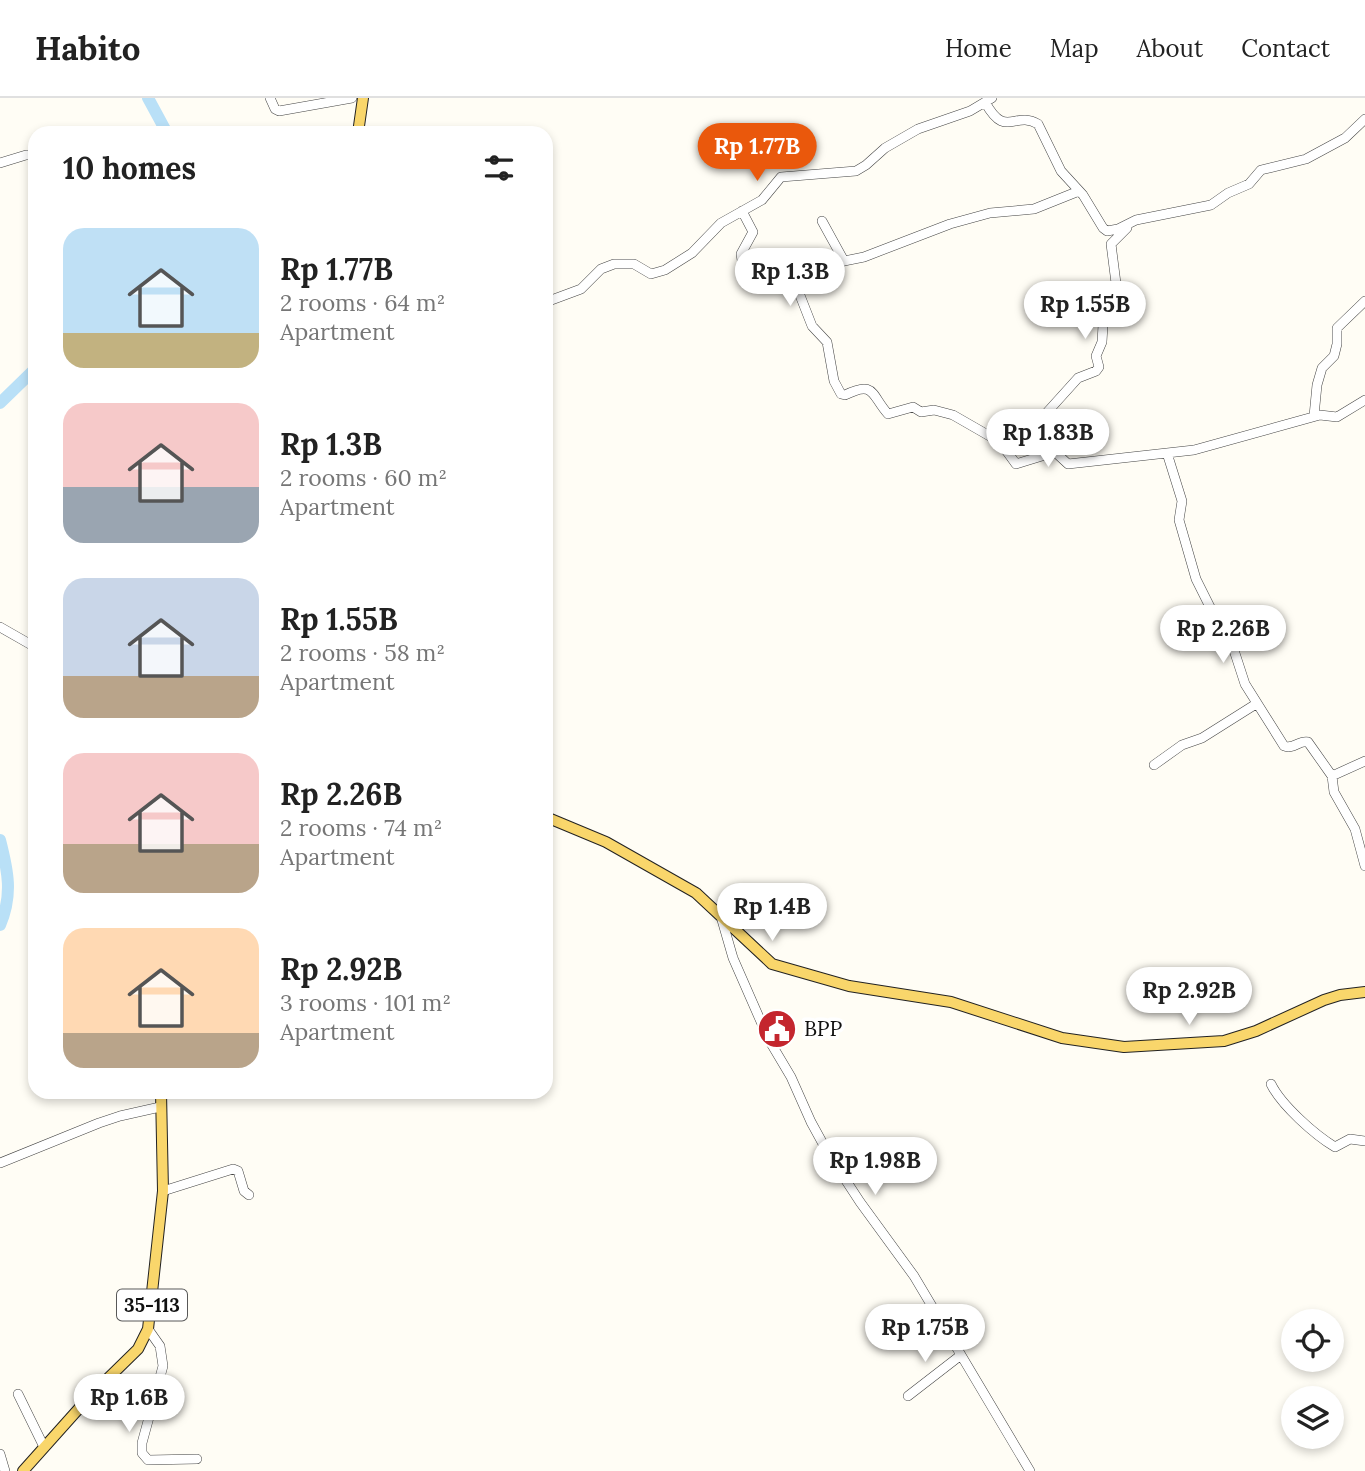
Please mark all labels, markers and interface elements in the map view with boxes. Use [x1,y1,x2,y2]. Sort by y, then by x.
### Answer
text: Habito [35,27,140,69]
text: Home [945,33,1012,64]
text: Map [1050,33,1099,64]
text: About [1137,33,1203,64]
text: Contact [1241,33,1330,64]
pin: Rp 1.77B [685,123,829,183]
text: Rp 1.77B [714,131,800,160]
text: 10 homes [63,149,196,187]
icon: filters [480,149,518,187]
pin: Rp 1.3B [725,248,855,308]
text: Rp 1.77B [280,250,393,288]
icon: home [119,256,203,340]
text: Rp 1.3B [751,256,829,285]
pin: Rp 1.55B [1013,282,1157,341]
text: 2 rooms · 64 m² [280,288,445,317]
text: Rp 1.55B [1040,289,1130,318]
text: Apartment [280,317,395,346]
pin: Rp 1.83B [976,410,1120,469]
text: Rp 1.83B [1002,417,1094,446]
text: Rp 1.3B [280,425,382,463]
icon: home [119,431,203,515]
text: 2 rooms · 60 m² [280,463,447,492]
text: Apartment [280,492,395,521]
text: Rp 1.55B [280,600,398,638]
icon: home [119,606,203,690]
pin: Rp 2.26B [1151,606,1295,665]
text: Rp 2.26B [1176,613,1270,642]
text: 2 rooms · 58 m² [280,638,445,667]
text: Apartment [280,667,395,696]
text: Rp 2.26B [280,775,402,813]
icon: home [119,781,203,865]
text: 2 rooms · 74 m² [280,813,442,842]
text: Apartment [280,842,395,871]
pin: Rp 1.4B [707,884,837,943]
text: Rp 1.4B [733,891,811,920]
text: Rp 2.92B [280,950,402,988]
icon: home [119,956,203,1040]
pin: Rp 2.92B [1117,968,1261,1027]
text: Rp 2.92B [1142,975,1236,1004]
text: 3 rooms · 101 m² [280,988,451,1017]
public building icon: BPP [756,1008,798,1050]
place label: BPP [804,1015,842,1042]
text: Apartment [280,1017,395,1046]
pin: Rp 1.98B [803,1138,947,1197]
text: Rp 1.98B [829,1145,921,1174]
road number: 35-113 [117,1289,187,1320]
pin: Rp 1.75B [853,1304,997,1364]
map controls [1281,1309,1344,1449]
button: locate [1281,1309,1344,1372]
text: Rp 1.75B [881,1312,969,1341]
pin: Rp 1.6B [64,1374,194,1434]
text: Rp 1.6B [90,1382,168,1411]
button: layers [1281,1386,1344,1449]

